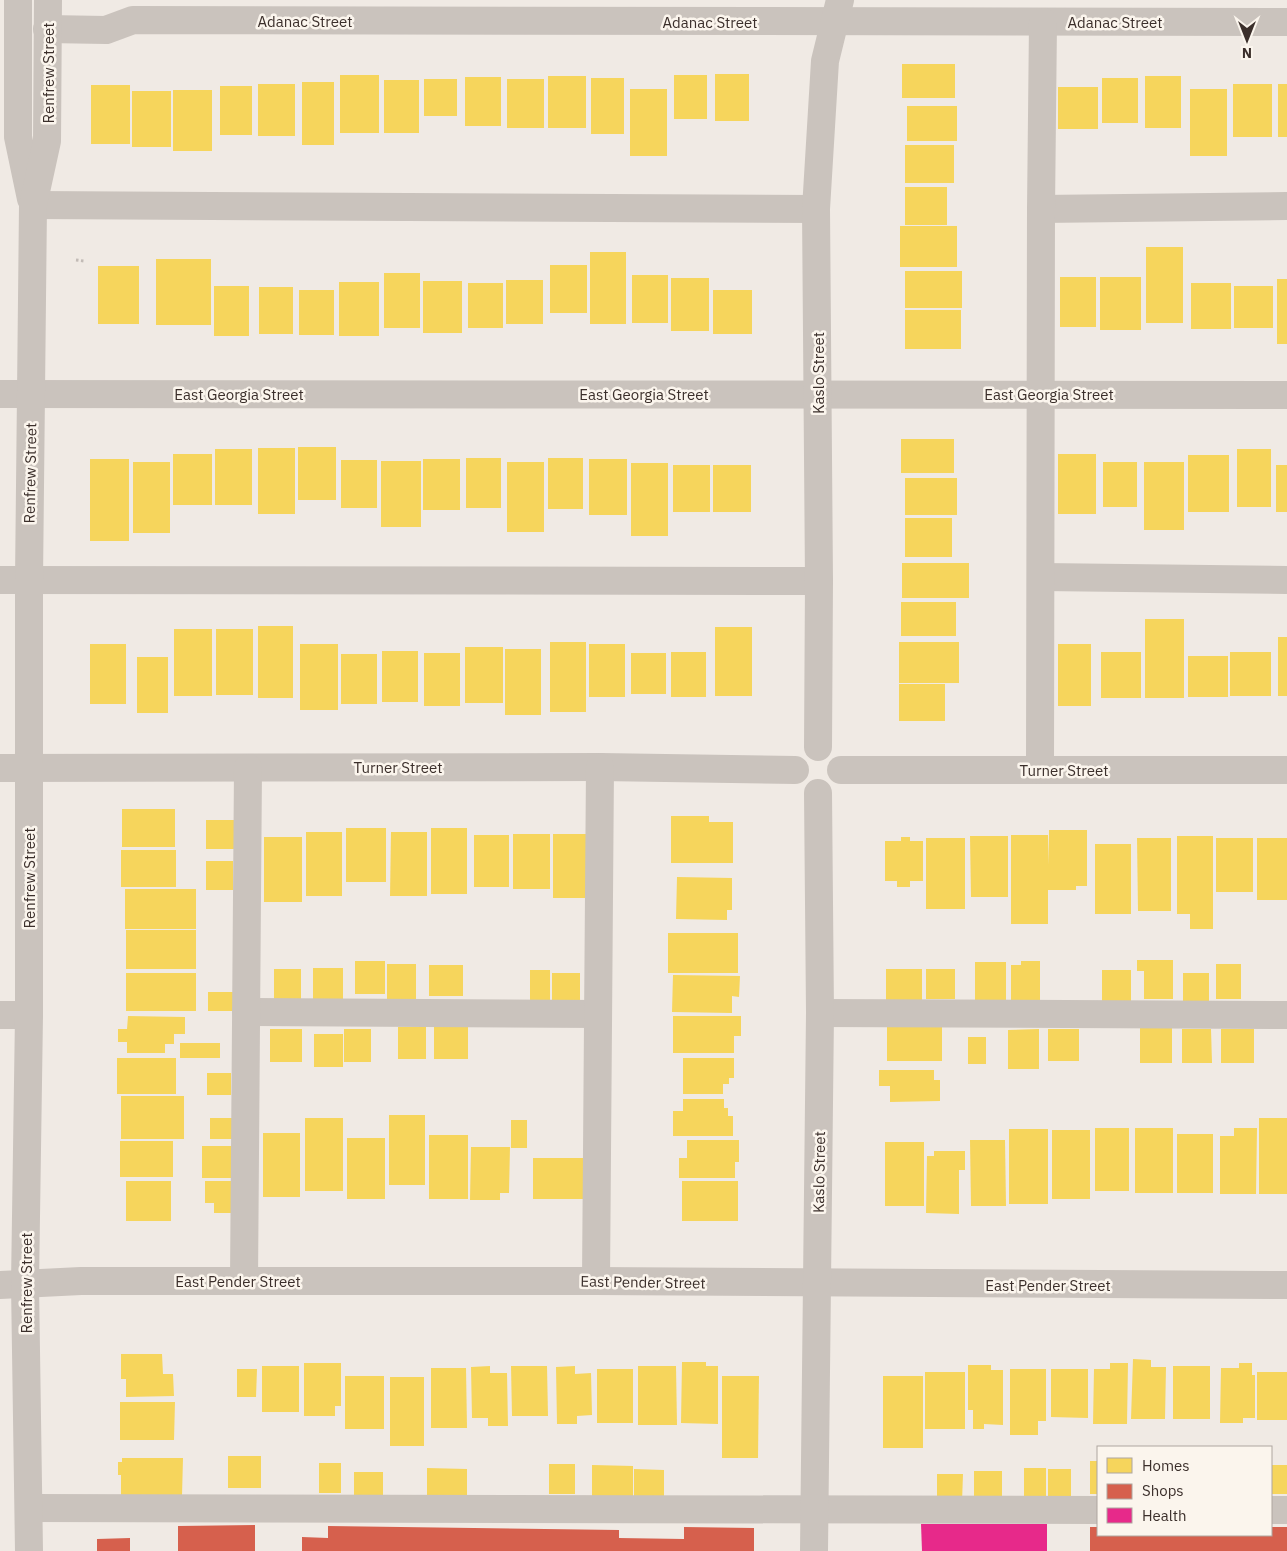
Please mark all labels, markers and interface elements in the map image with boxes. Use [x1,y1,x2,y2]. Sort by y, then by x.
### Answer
street label: Adanac Street [257,12,353,31]
street label: Adanac Street [662,13,758,32]
street label: Adanac Street [1067,13,1163,32]
north arrow [1222,15,1272,65]
street label: Renfrew Street [39,23,58,123]
text: N [1242,44,1252,62]
street label: Kaslo Street [809,332,828,414]
street label: East Georgia Street [174,385,304,404]
street label: East Georgia Street [579,385,709,404]
street label: East Georgia Street [984,385,1114,404]
street label: Renfrew Street [20,422,40,524]
street label: Turner Street [354,758,442,777]
street label: Turner Street [1020,761,1108,780]
street label: Renfrew Street [20,828,39,928]
street label: Kaslo Street [809,1131,829,1213]
street label: Renfrew Street [17,1233,36,1333]
street label: East Pender Street [580,1271,706,1293]
street label: East Pender Street [175,1272,301,1291]
street label: East Pender Street [985,1276,1111,1295]
legend [1097,1446,1272,1536]
text: Homes [1142,1456,1190,1475]
text: Shops [1142,1481,1184,1500]
text: Health [1142,1506,1187,1525]

